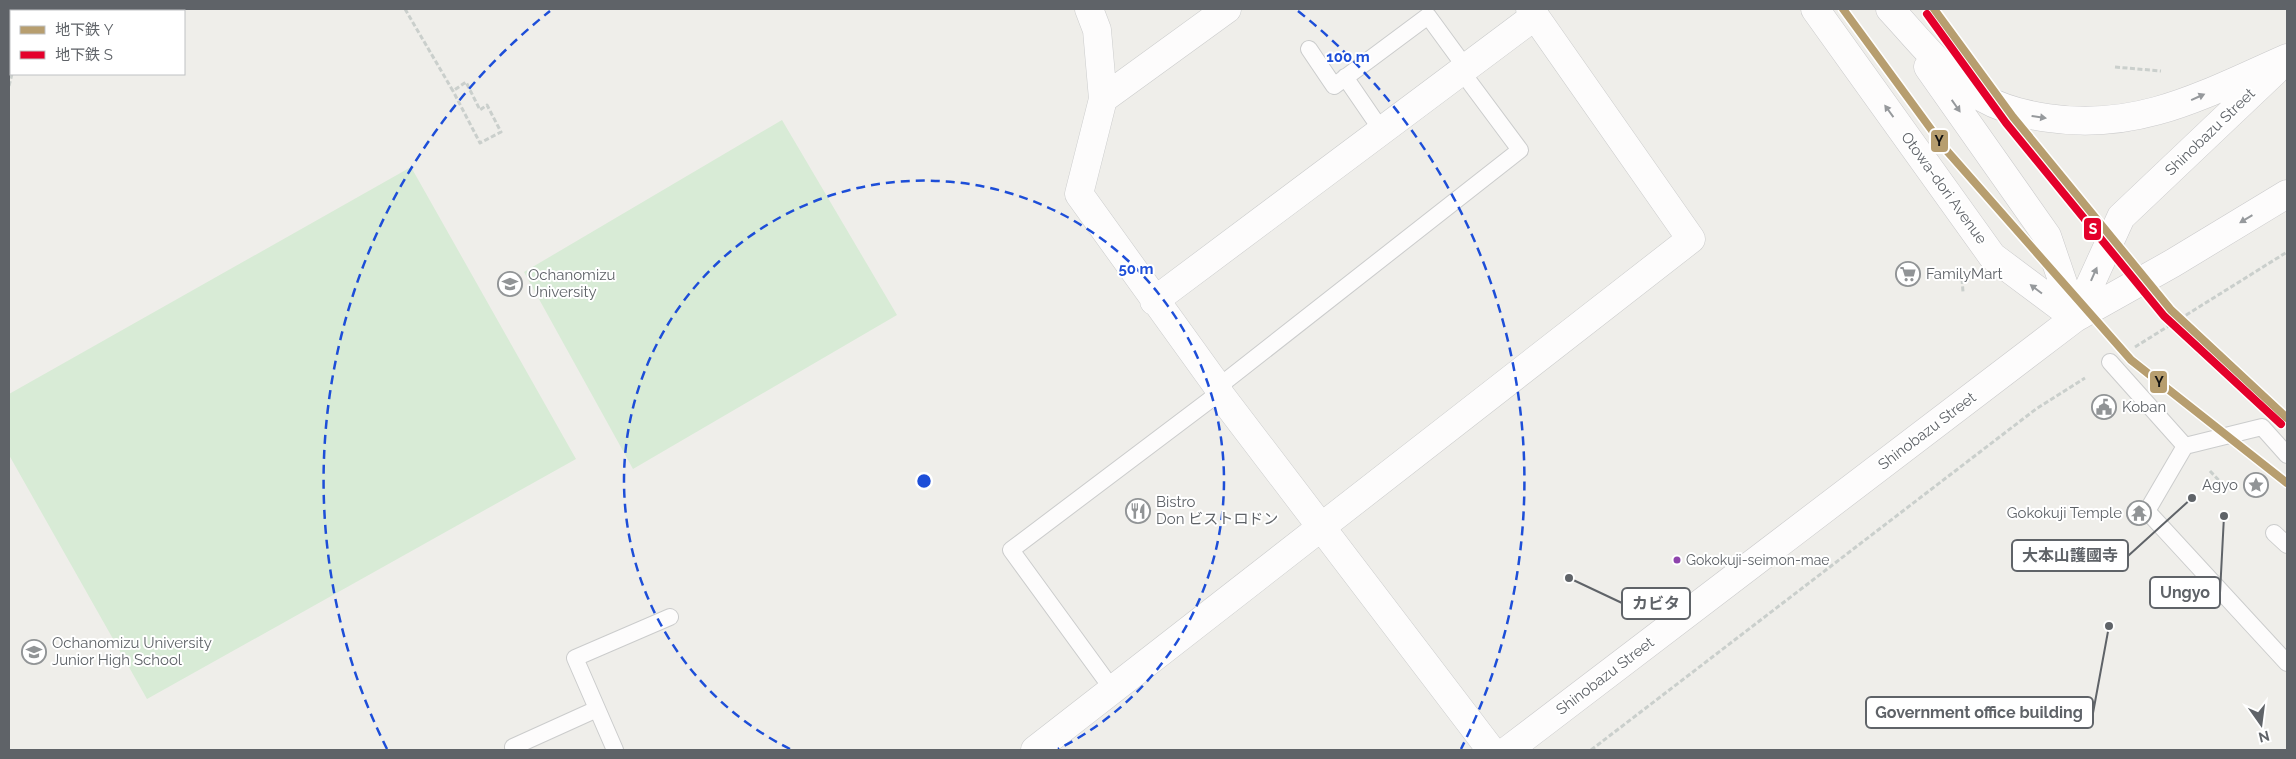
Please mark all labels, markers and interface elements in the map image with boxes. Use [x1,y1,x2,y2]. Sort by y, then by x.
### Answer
legend [10,10,185,75]
text: 地下鉄 Y [55,21,114,39]
text: 地下鉄 S [55,46,113,64]
text: 100 m [1326,48,1370,66]
street label: Shinobazu Street [2161,85,2259,179]
one-way arrow [2191,93,2205,101]
one-way arrow [1951,99,1961,113]
one-way arrow [1883,105,1894,118]
one-way arrow [2032,113,2048,121]
street label: Otowa-dori Avenue [1897,128,1991,248]
line badge: Y [1930,129,1949,153]
text: Y [1934,133,1944,149]
one-way arrow [2239,215,2252,224]
line badge: S [2083,217,2102,241]
text: S [2089,221,2098,237]
text: 50 m [1118,260,1154,278]
supermarket icon: FamilyMart [1895,261,1921,287]
place label: FamilyMart [1926,265,2003,283]
place label: Ochanomizu University [528,266,616,301]
one-way arrow [2091,267,2099,281]
school or university icon: Ochanomizu University [497,271,523,297]
one-way arrow [2030,283,2043,294]
line badge: Y [2149,370,2168,394]
text: Y [2154,374,2164,390]
street label: Shinobazu Street [1874,388,1980,474]
public building icon: Koban [2091,394,2117,420]
place label: Koban [2122,398,2166,416]
centre of rings [915,472,933,490]
place icon: Agyo [2243,472,2269,498]
place label: Agyo [2202,476,2238,494]
place label: Bistro Don ビストロドン [1156,493,1278,528]
restaurant icon: Bistro Don ビストロドン [1125,498,1151,524]
temple icon: Gokokuji Temple [2126,500,2152,526]
place label: Gokokuji Temple [2007,504,2122,522]
callout: 大本山護國寺 [2012,540,2128,571]
text: 大本山護國寺 [2022,546,2118,565]
place label: Gokokuji-seimon-mae [1686,552,1830,568]
marker: Gokokuji-seimon-mae [1672,555,1682,565]
callout: Ungyo [2150,577,2220,608]
text: Ungyo [2160,583,2210,602]
callout: カビタ [1622,588,1690,619]
text: カビタ [1632,594,1680,613]
street label: Shinobazu Street [1552,633,1658,719]
place label: Ochanomizu University Junior High School [52,634,212,669]
school or university icon: Ochanomizu University Junior High School [21,639,47,665]
callout: Government office building [1866,697,2093,728]
north arrow [2236,699,2286,749]
text: Government office building [1875,703,2083,722]
text: N [2257,728,2271,746]

